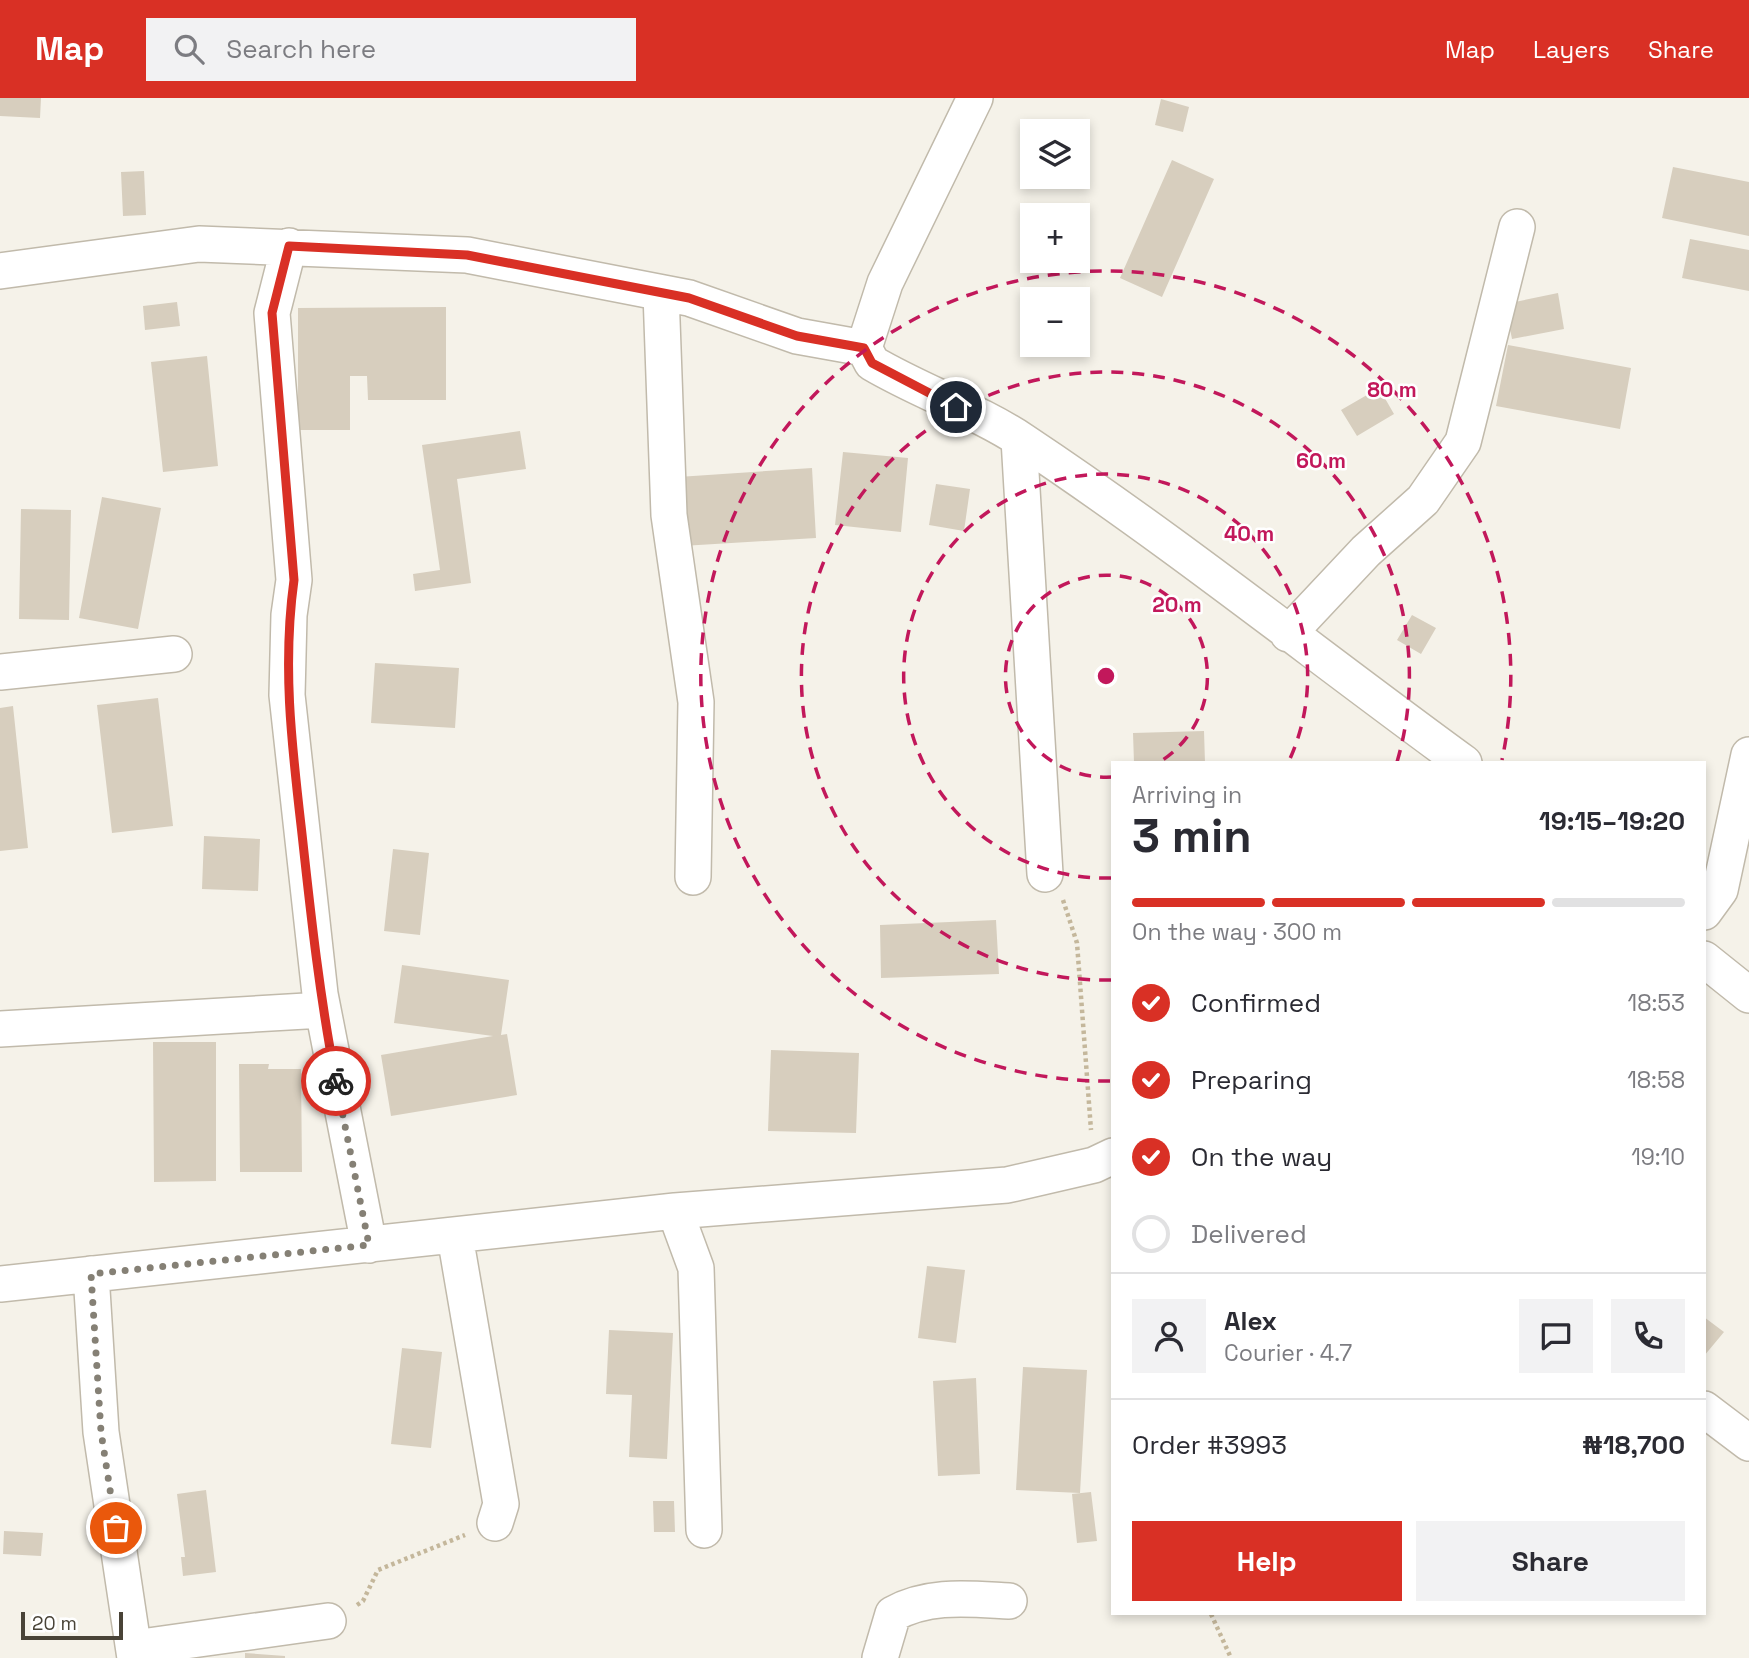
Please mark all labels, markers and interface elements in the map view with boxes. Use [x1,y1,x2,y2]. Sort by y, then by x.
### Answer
search box [146,18,636,81]
text: Map [35,28,104,70]
icon: search [170,30,208,68]
text: Search here [226,32,376,66]
text: Map [1445,34,1495,65]
text: Layers [1533,34,1610,65]
text: Share [1648,34,1714,65]
map controls [1020,119,1090,357]
button: layers [1020,119,1090,189]
button: + [1020,203,1090,273]
button: − [1020,287,1090,357]
text: 80 m [1367,376,1417,403]
pin [926,377,986,437]
icon: home [937,388,975,426]
text: 60 m [1296,447,1346,474]
text: 40 m [1224,520,1274,547]
text: 20 m [1152,591,1202,618]
centre of rings [1094,664,1118,688]
text: Arriving in [1132,780,1242,810]
text: 19:15–19:20 [1539,804,1685,838]
text: 3 min [1132,807,1252,865]
text: On the way · 300 m [1132,917,1342,947]
icon: check [1132,984,1170,1022]
text: Confirmed [1191,986,1321,1020]
text: 18:53 [1628,988,1685,1018]
courier [301,1046,371,1116]
icon: check [1132,1061,1170,1099]
icon: bike [317,1062,355,1100]
text: Preparing [1191,1063,1312,1097]
text: 18:58 [1627,1065,1685,1095]
icon: check [1132,1138,1170,1176]
text: On the way [1191,1140,1332,1174]
text: 19:10 [1631,1142,1685,1172]
text: Delivered [1191,1217,1307,1251]
button: person [1132,1299,1206,1373]
button: chat [1519,1299,1593,1373]
button: phone [1611,1299,1685,1373]
text: Alex [1224,1304,1277,1338]
text: Courier · 4.7 [1224,1338,1352,1368]
text: Order #3993 [1132,1428,1287,1462]
text: ₦18,700 [1582,1428,1685,1462]
pin [86,1498,146,1558]
icon: bag [97,1509,135,1547]
button: Help [1132,1521,1402,1601]
button: Share [1416,1521,1685,1601]
scale bar [21,1609,122,1641]
text: 20 m [32,1611,77,1636]

